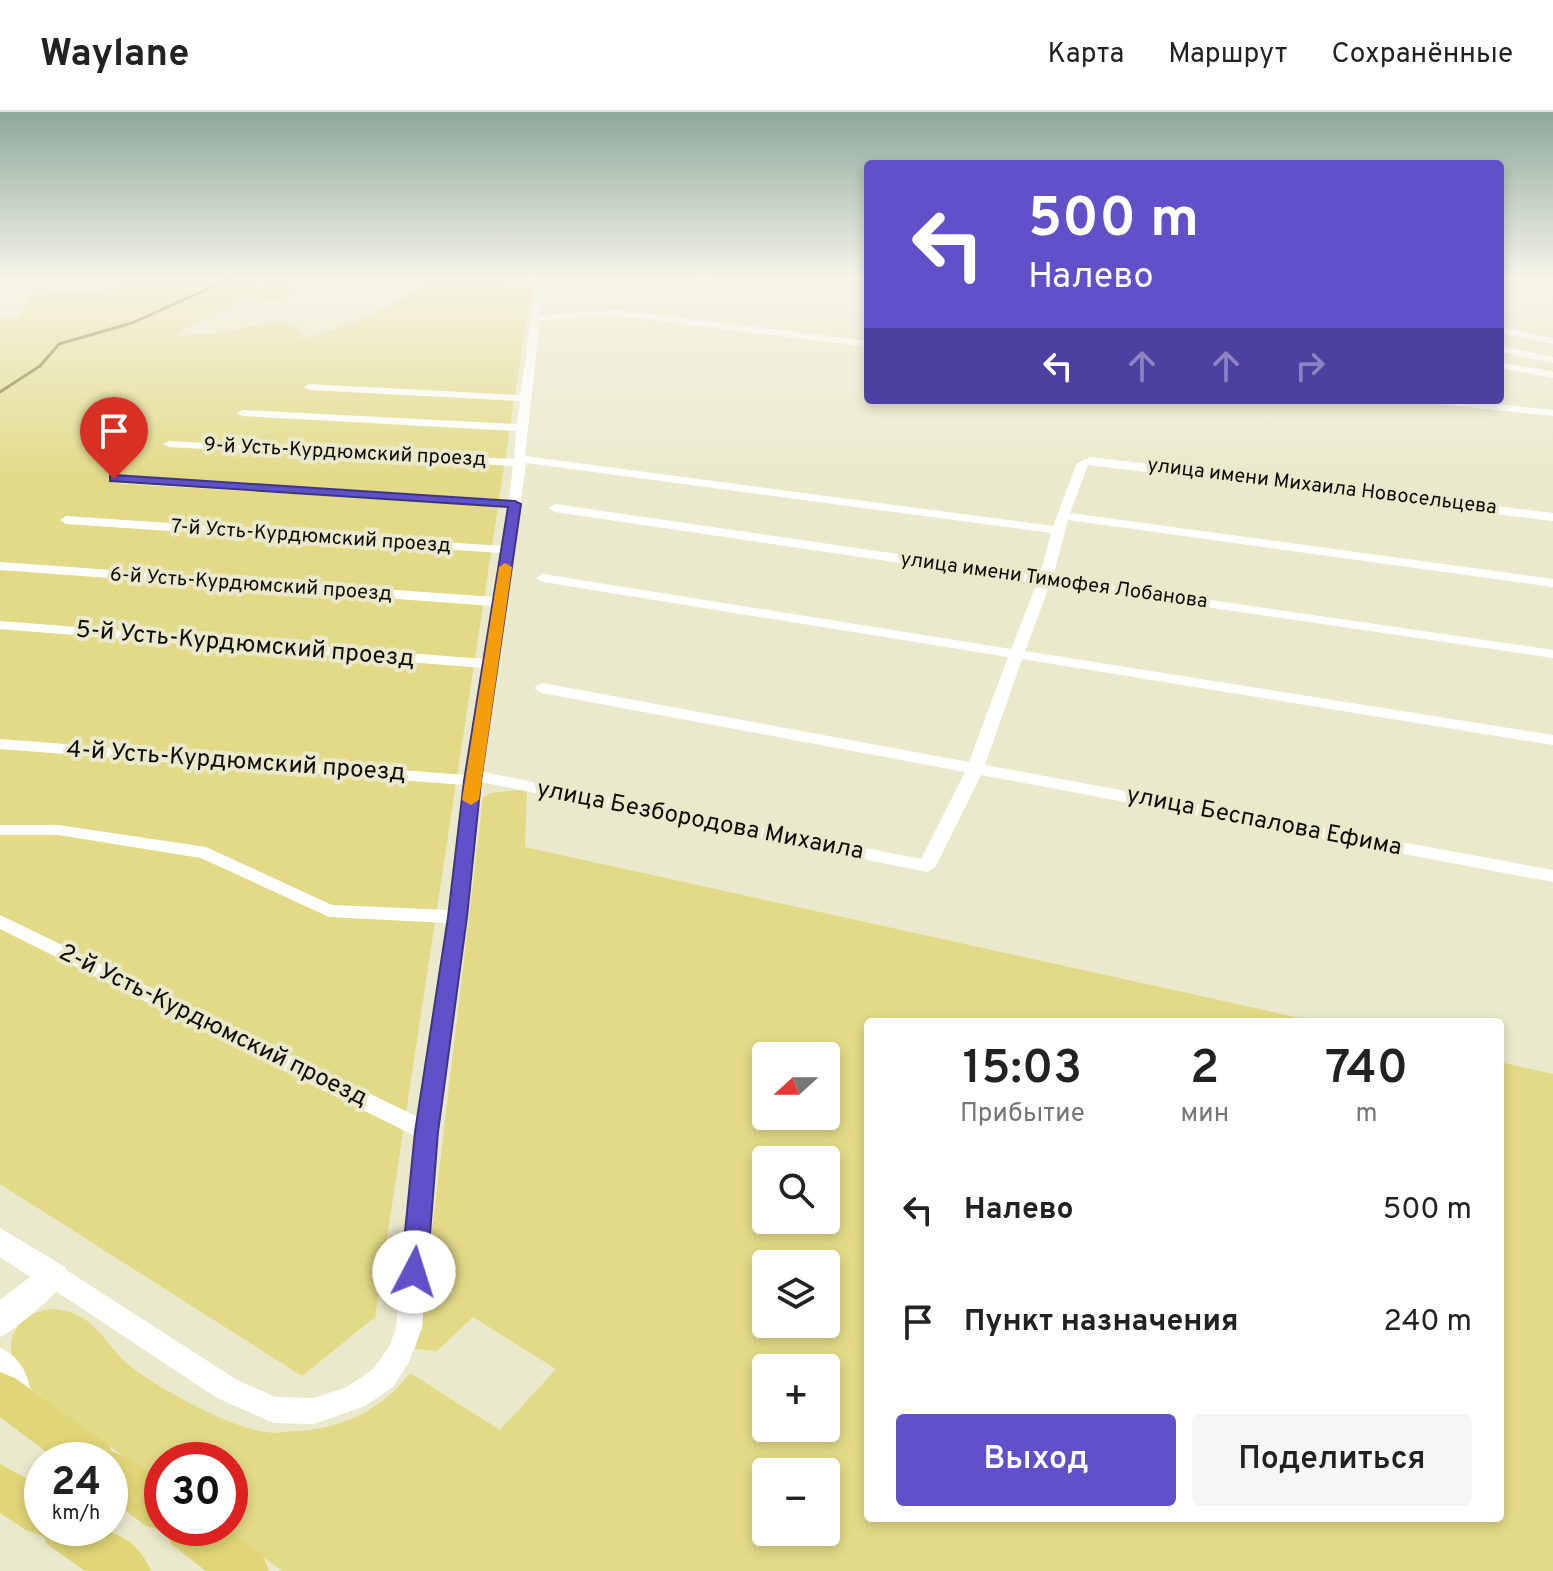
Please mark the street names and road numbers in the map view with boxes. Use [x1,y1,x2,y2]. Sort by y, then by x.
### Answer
street label: 9-й Усть-Курдюмский проезд [203,433,487,473]
street label: улица имени Михаила Новосельцева [1146,453,1498,521]
street label: 7-й Усть-Курдюмский проезд [170,514,452,560]
street label: улица имени Тимофея Лобанова [899,547,1209,615]
street label: 6-й Усть-Курдюмский проезд [109,562,393,608]
street label: 5-й Усть-Курдюмский проезд [74,615,416,675]
street label: 4-й Усть-Курдюмский проезд [65,735,407,789]
street label: улица Безбородова Михаила [534,775,866,867]
street label: улица Беспалова Ефима [1124,781,1404,863]
street label: 2-й Усть-Курдюмский проезд [54,938,372,1114]

